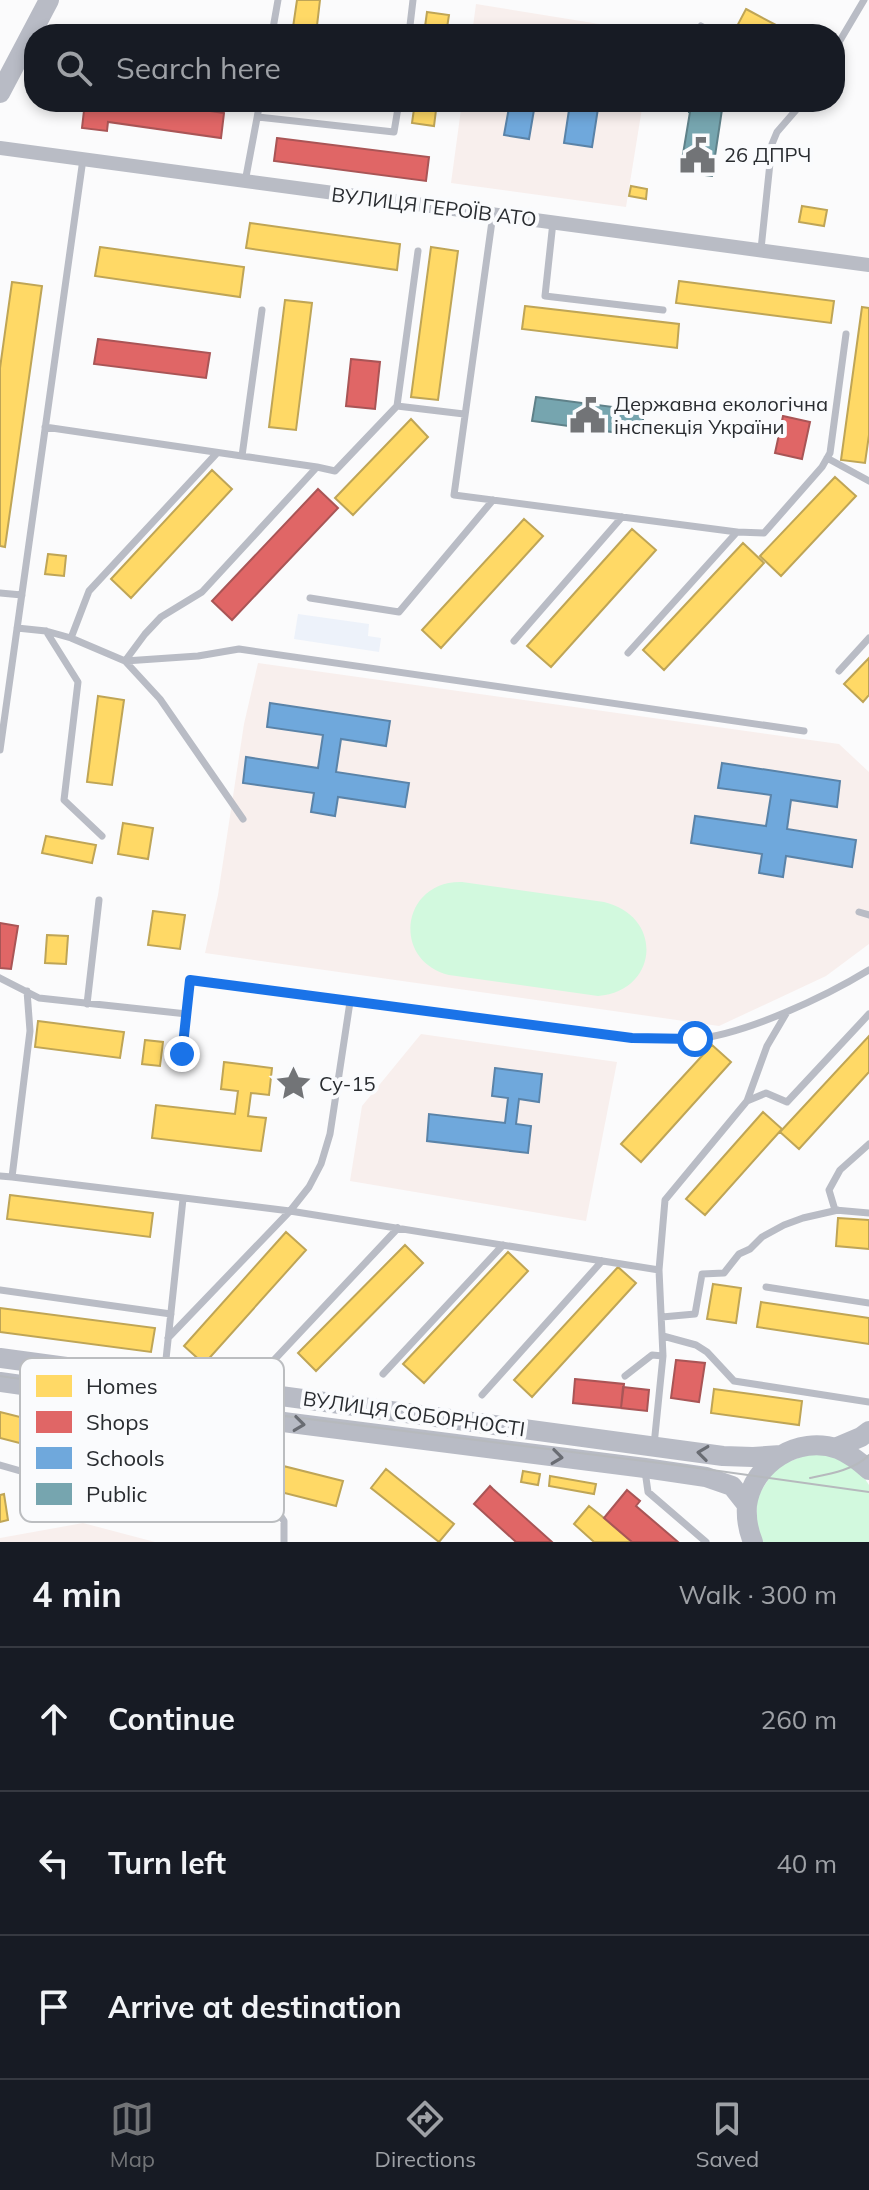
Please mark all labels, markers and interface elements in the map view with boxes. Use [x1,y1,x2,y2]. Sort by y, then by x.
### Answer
search box [24,24,845,112]
icon: search [52,46,96,90]
text: Search here [116,49,281,87]
public building icon: 26 ДПРЧ [679,136,717,174]
place label: 26 ДПРЧ [724,142,811,167]
street label: ВУЛИЦЯ ГЕРОЇВ АТО [330,182,538,231]
place label: Державна екологічна інспекція України [614,391,828,439]
public building icon: Державна екологічна інспекція України [569,397,607,435]
route start [677,1021,713,1057]
route end [164,1036,200,1072]
place icon: Су-15 [274,1065,312,1103]
place label: Су-15 [319,1071,375,1096]
legend [20,1358,284,1522]
text: Homes [86,1372,158,1400]
street label: ВУЛИЦЯ СОБОРНОСТІ [301,1386,527,1441]
text: Shops [86,1408,149,1436]
one-way arrow [292,1415,306,1432]
text: Schools [86,1444,165,1472]
one-way arrow [696,1445,710,1462]
one-way arrow [550,1448,564,1465]
text: Public [86,1480,148,1508]
text: 4 min [32,1573,122,1616]
text: Walk · 300 m [678,1578,837,1611]
icon: ahead [32,1697,76,1741]
text: Continue [108,1700,235,1738]
text: 260 m [761,1703,837,1736]
icon: left [32,1841,76,1885]
text: Turn left [108,1844,226,1882]
text: 40 m [776,1847,837,1880]
icon: arrive [32,1985,76,2029]
text: Arrive at destination [108,1988,402,2026]
tab: Map [110,2097,155,2173]
tab: Directions [375,2097,476,2173]
tab: Saved [696,2097,759,2173]

